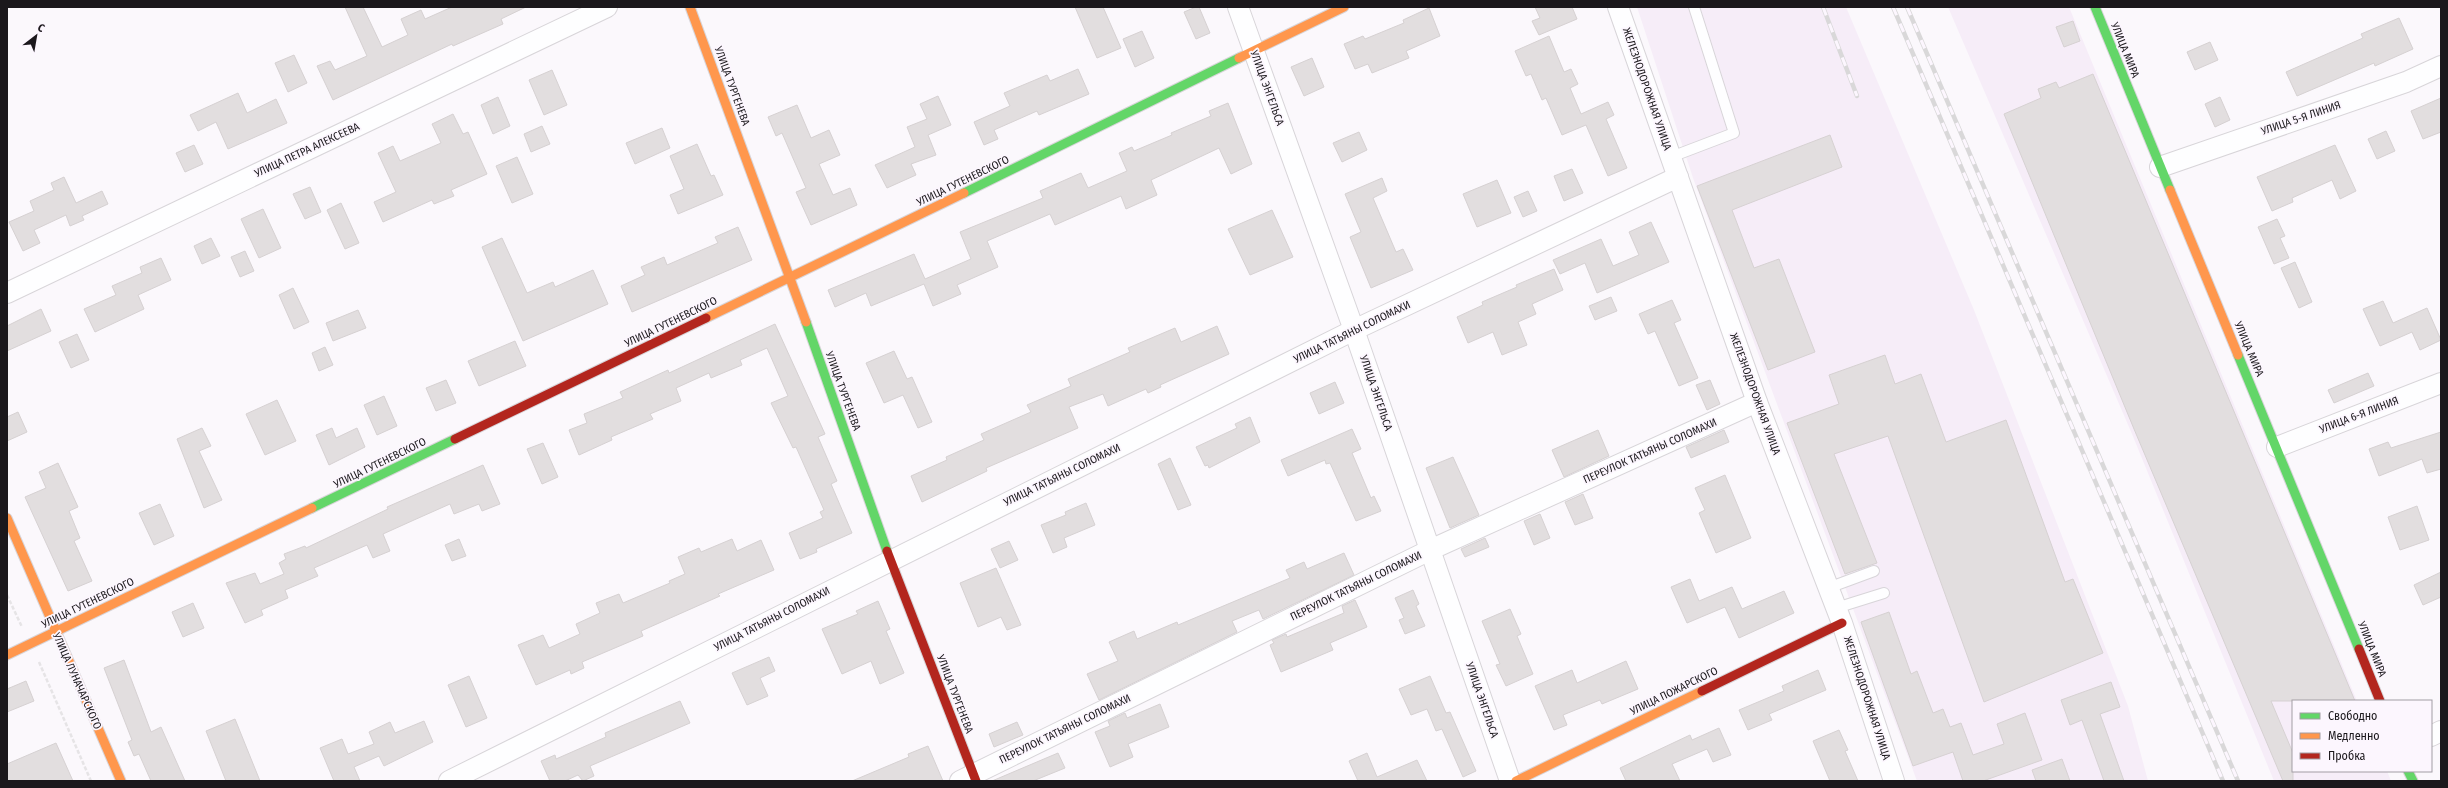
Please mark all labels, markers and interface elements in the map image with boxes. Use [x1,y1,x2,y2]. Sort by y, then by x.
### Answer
north arrow [16,16,56,56]
street label: УЛИЦА МИРА [2108,19,2142,80]
text: С [35,21,47,35]
street label: ЖЕЛЕЗНОДОРОЖНАЯ УЛИЦА [1620,26,1674,152]
street label: УЛИЦА ТУРГЕНЕВА [711,44,752,128]
street label: УЛИЦА ЭНГЕЛЬСА [1247,48,1287,128]
street label: УЛИЦА 5-Я ЛИНИЯ [2259,98,2343,138]
street label: УЛИЦА ПЕТРА АЛЕКСЕЕВА [252,120,362,180]
street label: УЛИЦА ГУТЕНЕВСКОГО [914,153,1011,209]
street label: УЛИЦА ГУТЕНЕВСКОГО [622,294,719,350]
street label: УЛИЦА ТАТЬЯНЫ СОЛОМАХИ [1291,298,1412,366]
street label: УЛИЦА МИРА [2231,319,2267,379]
street label: ЖЕЛЕЗНОДОРОЖНАЯ УЛИЦА [1727,331,1783,457]
street label: УЛИЦА ТУРГЕНЕВА [822,349,863,433]
street label: УЛИЦА ЭНГЕЛЬСА [1357,353,1395,433]
street label: УЛИЦА 6-Я ЛИНИЯ [2317,394,2400,436]
street label: ПЕРЕУЛОК ТАТЬЯНЫ СОЛОМАХИ [1581,416,1719,486]
street label: УЛИЦА ГУТЕНЕВСКОГО [331,435,428,491]
street label: УЛИЦА ТАТЬЯНЫ СОЛОМАХИ [1001,441,1122,509]
street label: ПЕРЕУЛОК ТАТЬЯНЫ СОЛОМАХИ [1288,548,1424,624]
street label: УЛИЦА ГУТЕНЕВСКОГО [39,575,136,631]
street label: УЛИЦА ТАТЬЯНЫ СОЛОМАХИ [711,584,832,654]
street label: УЛИЦА МИРА [2355,618,2389,679]
street label: УЛИЦА ЛУНАЧАРСКОГО [49,630,104,731]
street label: ЖЕЛЕЗНОДОРОЖНАЯ УЛИЦА [1841,635,1893,762]
street label: УЛИЦА ТУРГЕНЕВА [934,652,976,735]
street label: УЛИЦА ЭНГЕЛЬСА [1463,660,1501,740]
street label: УЛИЦА ПОЖАРСКОГО [1627,664,1720,718]
street label: ПЕРЕУЛОК ТАТЬЯНЫ СОЛОМАХИ [997,691,1133,767]
legend [2292,700,2432,772]
text: Свободно [2328,709,2377,723]
text: Медленно [2328,729,2380,743]
text: Пробка [2328,749,2366,763]

